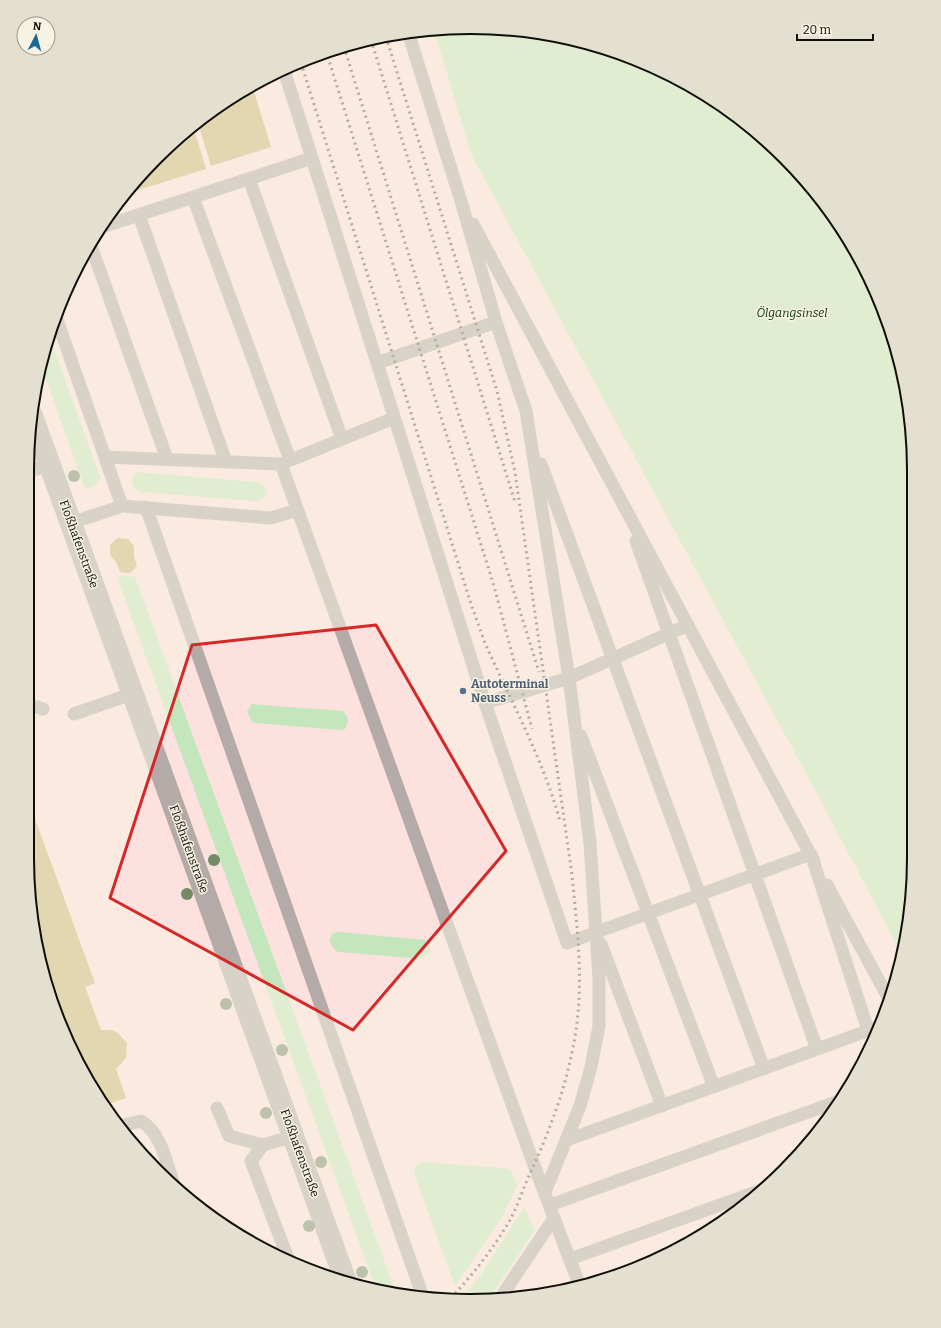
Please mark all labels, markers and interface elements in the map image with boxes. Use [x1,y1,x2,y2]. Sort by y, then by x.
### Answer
north arrow [16,16,56,56]
scale bar [797,16,873,42]
text: N [32,20,42,34]
text: 20 m [803,23,832,37]
park label: Ölgangsinsel [756,305,828,320]
street label: Floßhafenstraße [57,498,101,590]
place label: Autoterminal Neuss [471,677,549,705]
marker: Autoterminal Neuss [458,686,468,696]
street label: Floßhafenstraße [167,803,211,895]
street label: Floßhafenstraße [278,1107,322,1199]

